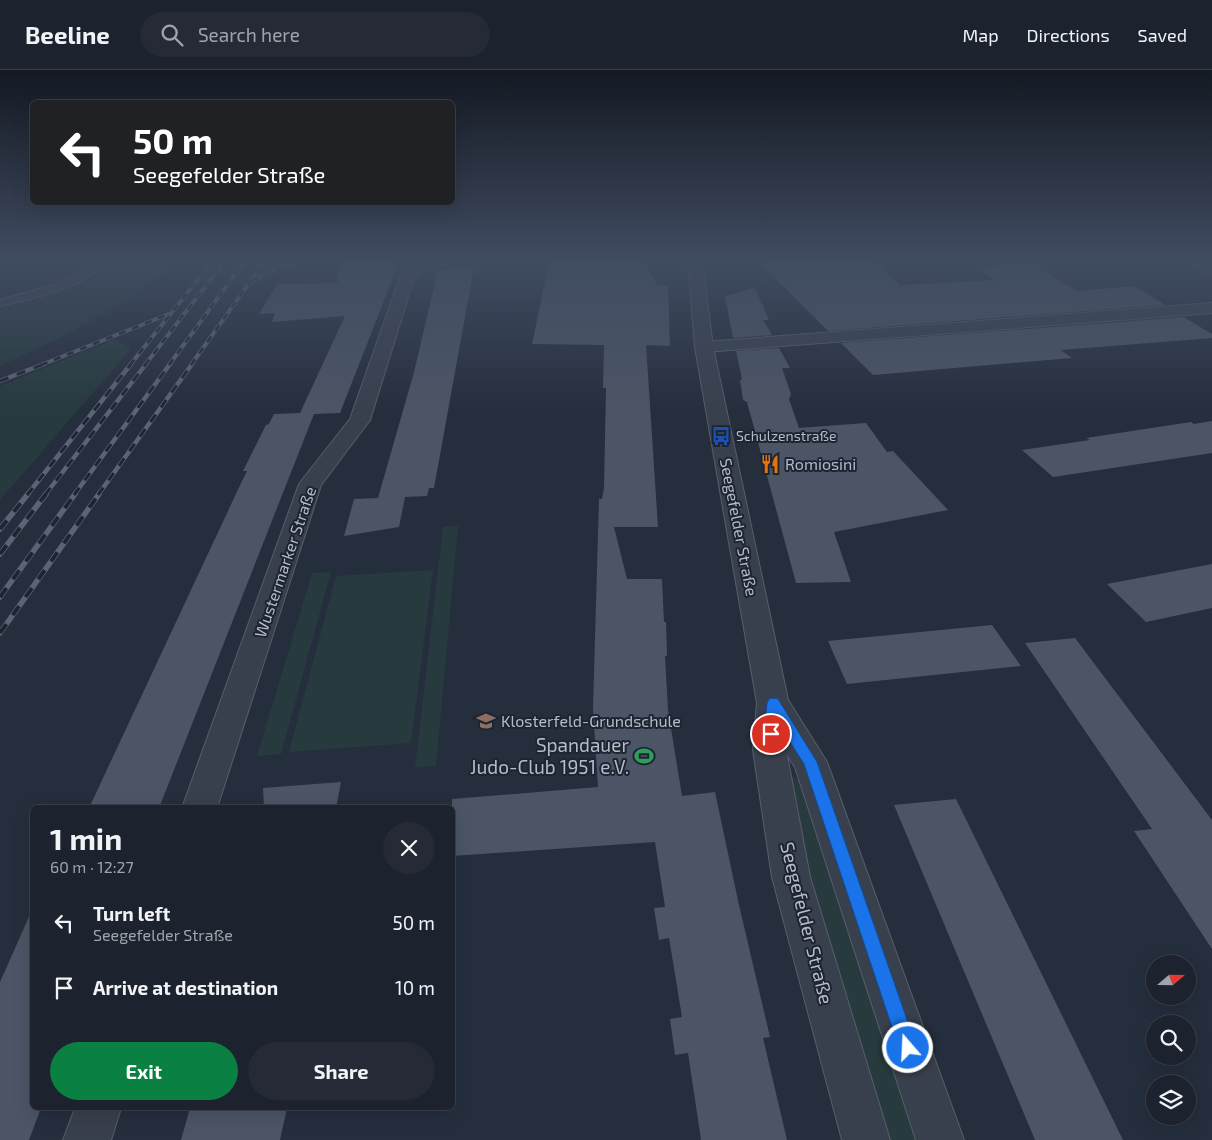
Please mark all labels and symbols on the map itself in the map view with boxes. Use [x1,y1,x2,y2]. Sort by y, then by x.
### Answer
bus stop icon: Schulzenstraße [710,425,732,447]
place label: Schulzenstraße [736,427,836,444]
restaurant icon: Romiosini [759,453,781,475]
place label: Romiosini [785,454,856,473]
street label: Seegefelder Straße [717,456,762,597]
street label: Wustermarker Straße [250,484,319,640]
school or university icon: Klosterfeld-Grundschule [475,710,497,732]
place label: Klosterfeld-Grundschule [501,711,681,730]
pin [750,713,792,755]
place label: Spandauer Judo-Club 1951 e.V. [470,733,629,778]
sports icon: Spandauer Judo-Club 1951 e.V. [633,745,655,767]
street label: Seegefelder Straße [776,840,839,1006]
north arrow [1146,955,1196,1005]
position arrow [881,1021,933,1073]

